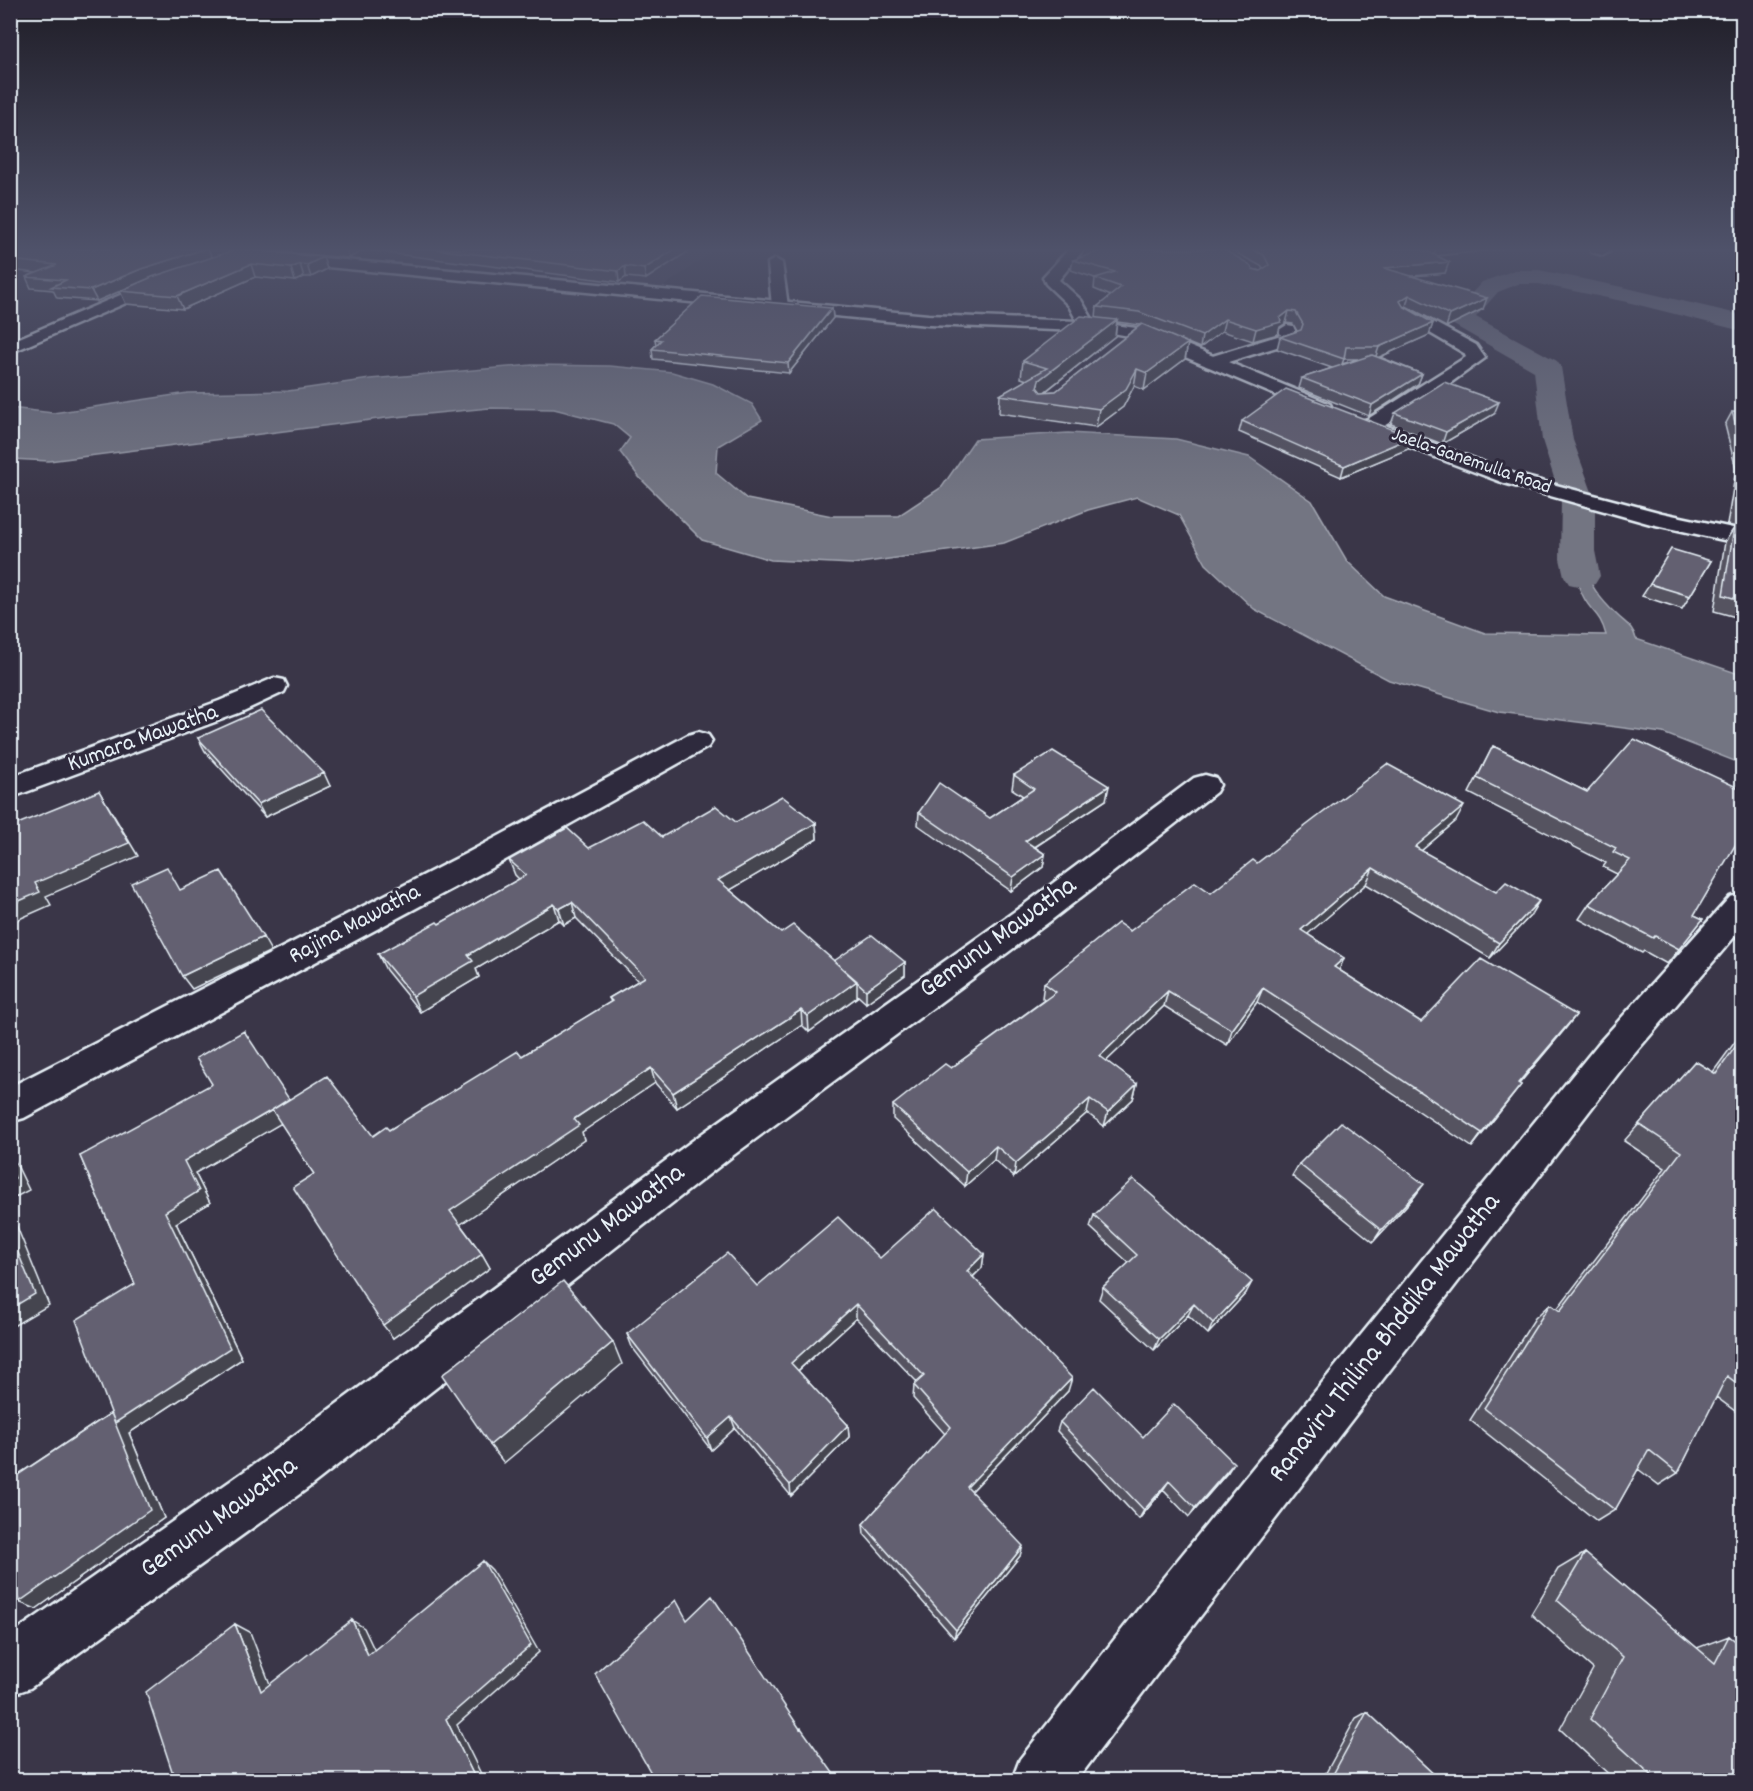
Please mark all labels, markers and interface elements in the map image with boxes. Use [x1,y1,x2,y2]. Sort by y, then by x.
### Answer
street label: Jaela-Ganemulla Road [1387,422,1555,502]
street label: Kumara Mawatha [63,696,224,782]
street label: Gemunu Mawatha [912,868,1087,1010]
street label: Rajina Mawatha [283,876,427,974]
street label: Gemunu Mawatha [522,1154,695,1299]
street label: Ranaviru Thilina Bhddika Mawatha [1260,1185,1512,1492]
street label: Gemunu Mawatha [133,1448,308,1590]

